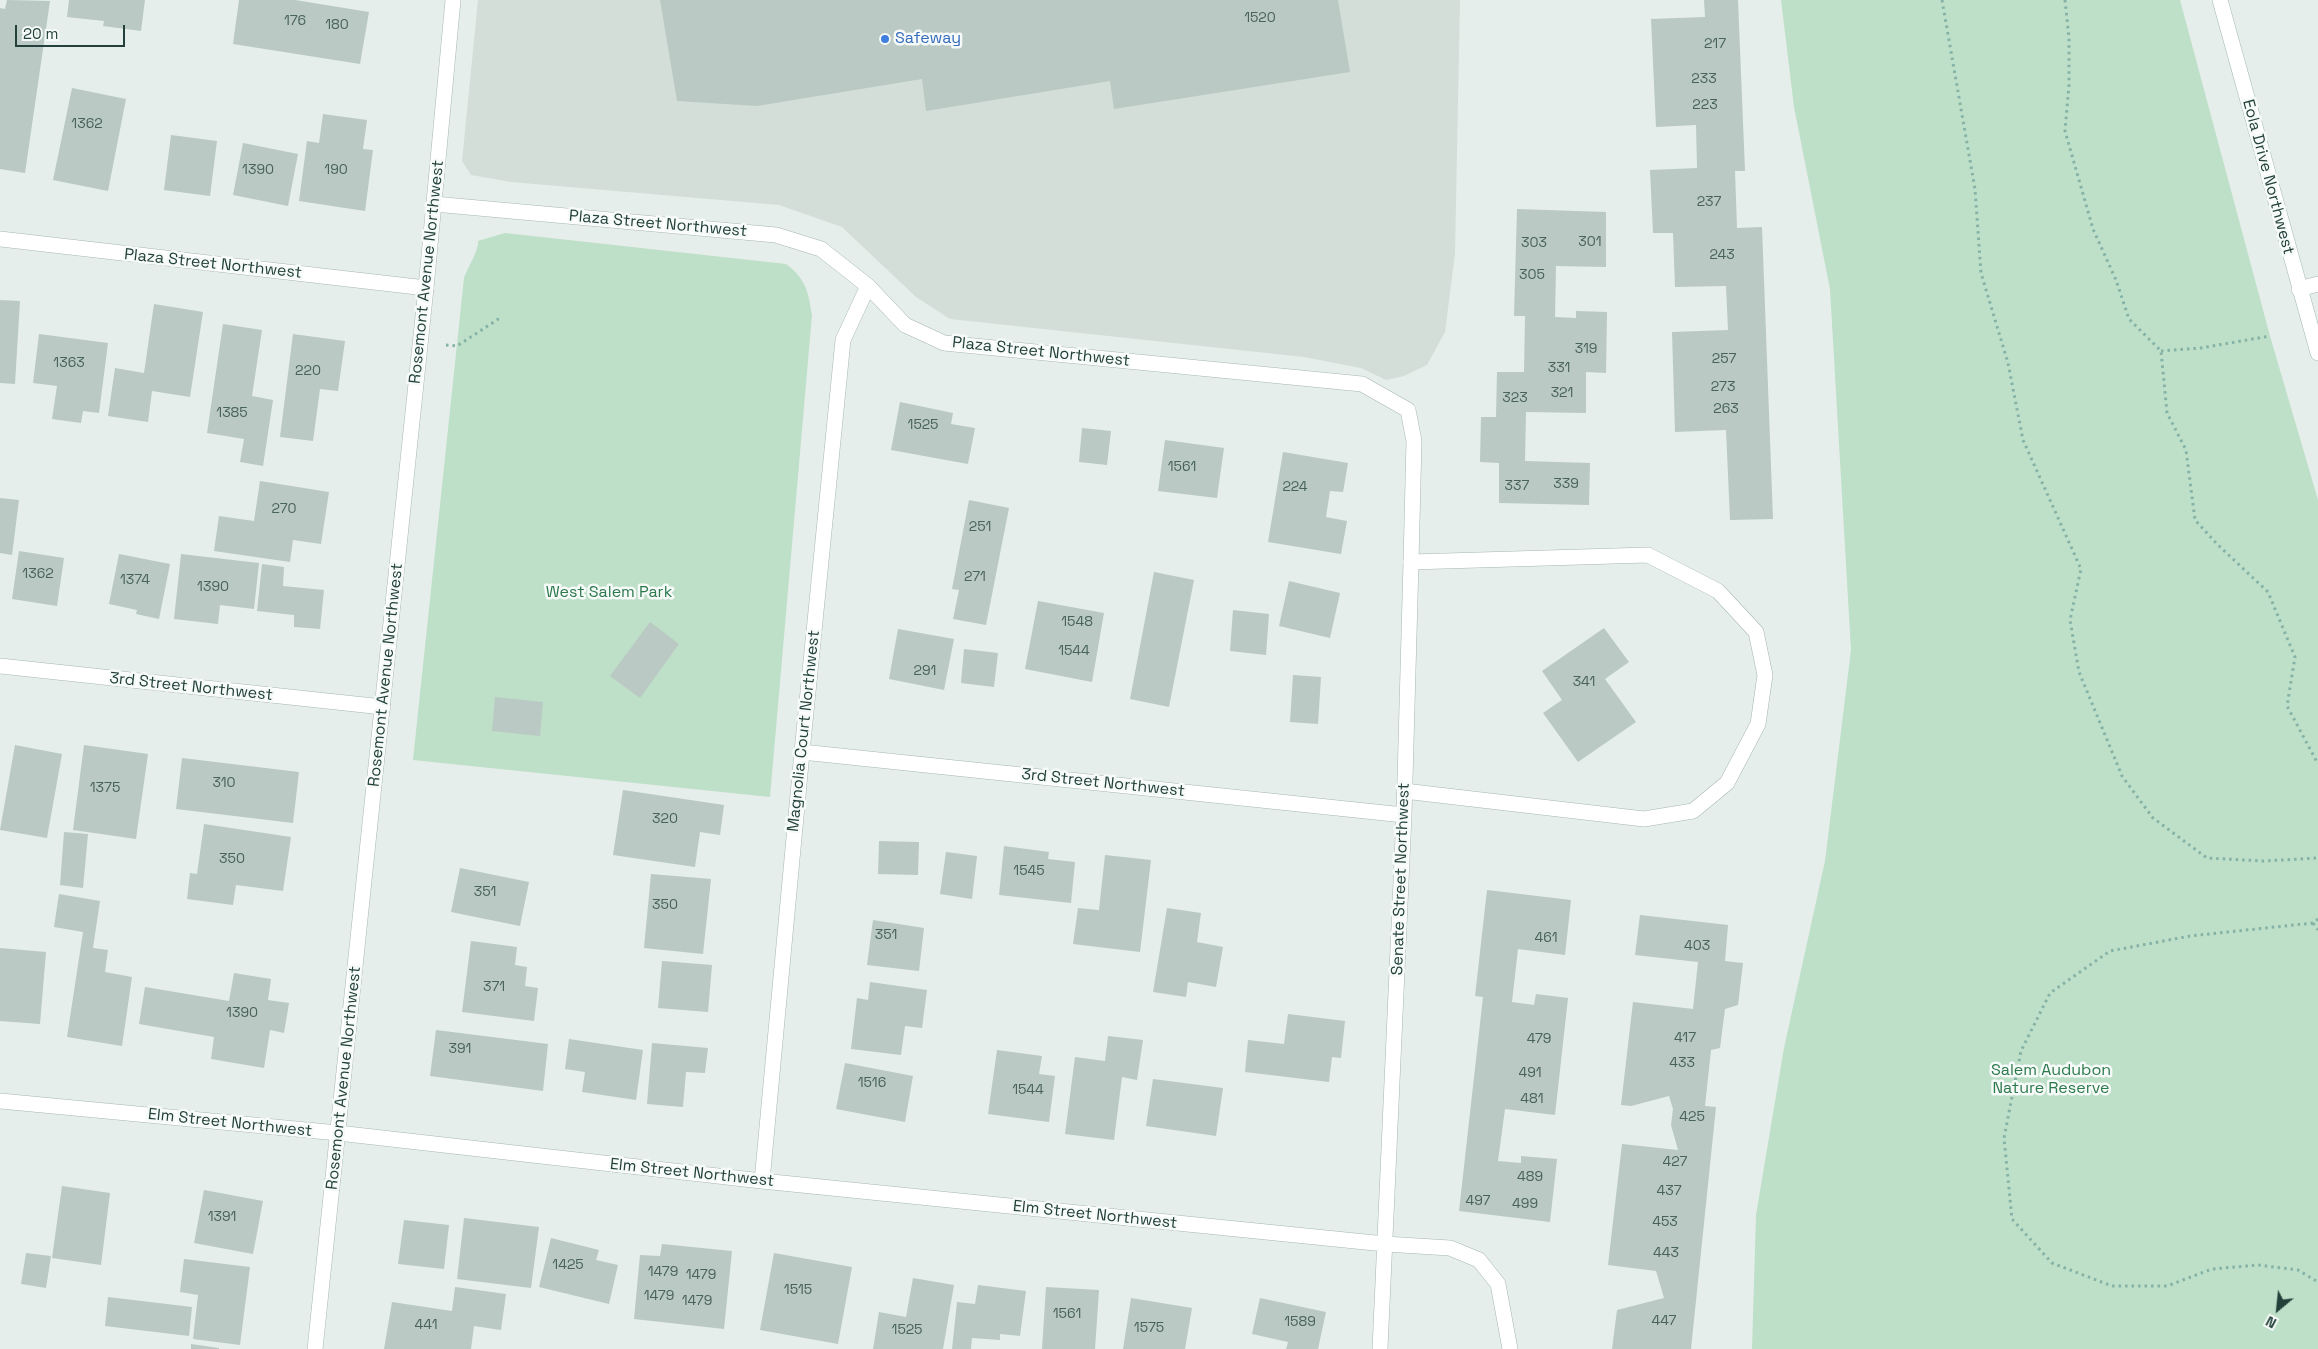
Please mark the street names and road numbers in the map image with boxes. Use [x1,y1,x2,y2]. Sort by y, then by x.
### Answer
street label: Eola Drive Northwest [2238,97,2298,257]
street label: Rosemont Avenue Northwest [406,159,448,385]
street label: Plaza Street Northwest [568,207,748,241]
street label: Plaza Street Northwest [123,245,303,283]
street label: Plaza Street Northwest [951,333,1131,371]
street label: Rosemont Avenue Northwest [365,562,407,788]
street label: Magnolia Court Northwest [784,629,824,833]
street label: 3rd Street Northwest [108,669,274,705]
street label: 3rd Street Northwest [1020,765,1186,801]
street label: Senate Street Northwest [1388,782,1414,976]
street label: Rosemont Avenue Northwest [323,965,365,1191]
street label: Elm Street Northwest [147,1105,313,1141]
street label: Elm Street Northwest [609,1155,775,1191]
street label: Elm Street Northwest [1012,1197,1178,1233]

